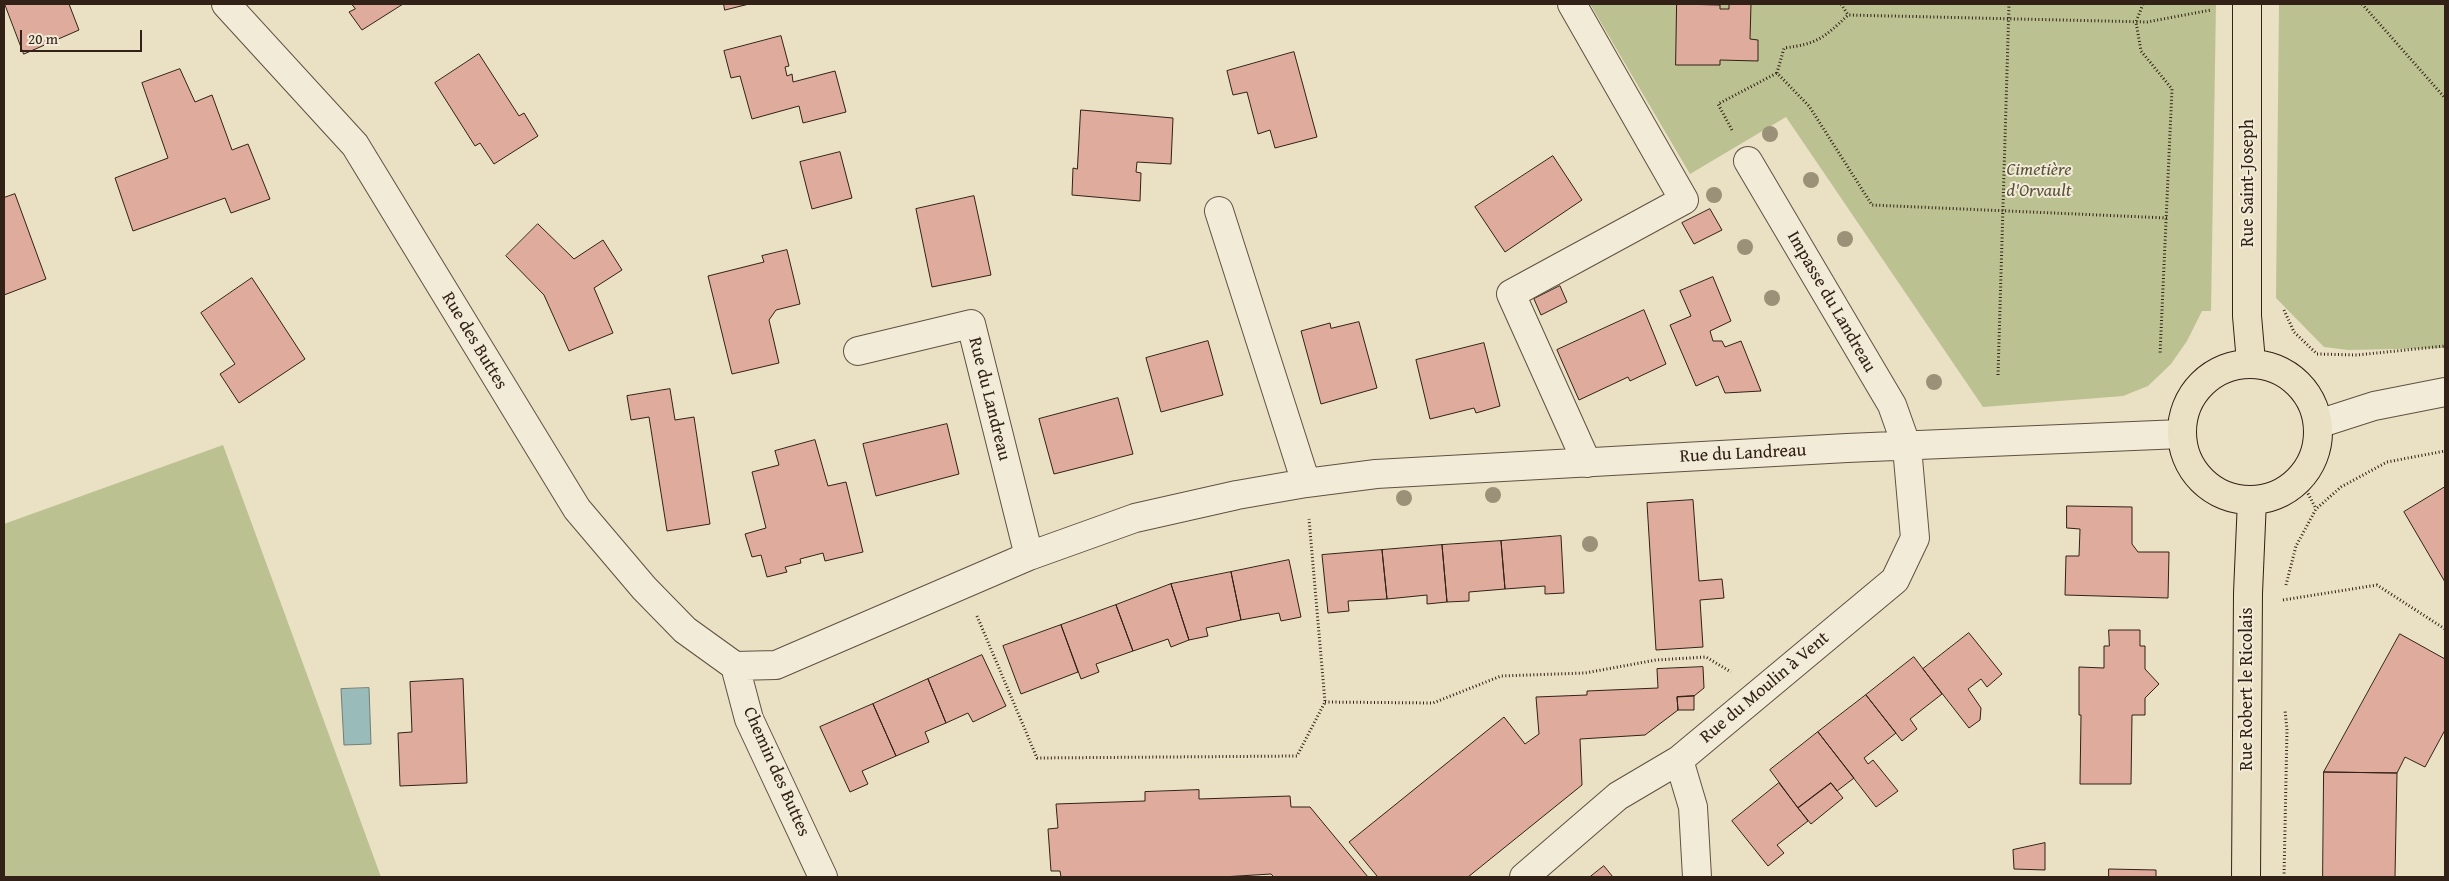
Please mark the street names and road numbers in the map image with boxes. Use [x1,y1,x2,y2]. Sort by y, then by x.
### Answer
street label: Rue Saint-Joseph [2237,119,2259,247]
street label: Impasse du Landreau [1782,228,1880,376]
street label: Rue des Buttes [436,288,512,394]
street label: Rue du Landreau [963,335,1015,463]
street label: Rue du Landreau [1679,440,1807,468]
street label: Rue Robert le Ricolais [2236,607,2258,771]
street label: Rue du Moulin à Vent [1696,628,1834,748]
street label: Chemin des Buttes [738,704,814,840]

